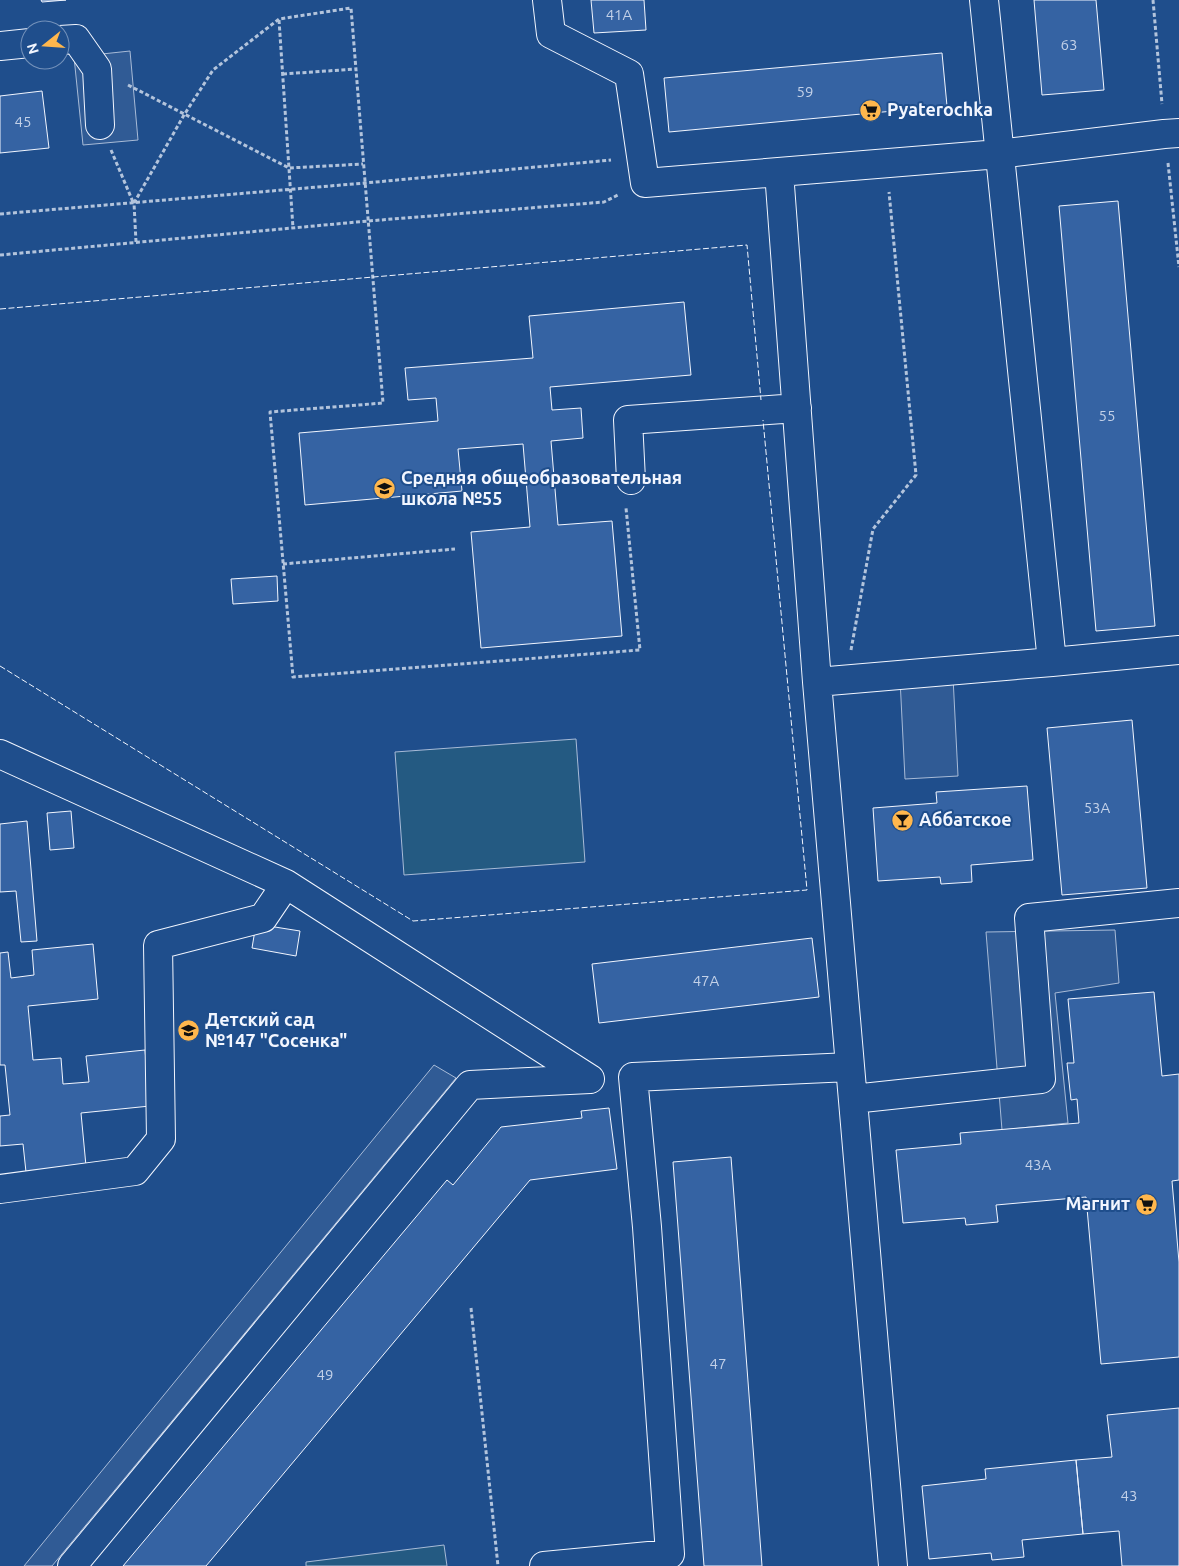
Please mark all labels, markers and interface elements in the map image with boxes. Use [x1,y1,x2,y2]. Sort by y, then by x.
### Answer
house number: 41А [606,6,633,23]
north arrow [20,20,70,70]
house number: 63 [1061,36,1077,53]
text: N [23,41,42,56]
house number: 59 [797,83,813,100]
supermarket icon: Pyaterochka [859,98,883,122]
place label: Pyaterochka [887,99,993,119]
house number: 45 [15,113,31,130]
house number: 55 [1099,407,1115,424]
place label: Средняя общеобразовательная школа №55 [401,467,682,508]
school or university icon: Средняя общеобразовательная школа №55 [373,476,397,500]
house number: 53А [1084,799,1111,816]
bar icon: Аббатское [891,808,915,832]
place label: Аббатское [919,809,1012,829]
house number: 47А [693,972,720,989]
place label: Детский сад №147 "Сосенка" [205,1009,347,1050]
school or university icon: Детский сад №147 "Сосенка" [177,1018,201,1042]
house number: 43А [1025,1156,1052,1173]
supermarket icon: Магнит [1134,1192,1158,1216]
place label: Магнит [1066,1193,1130,1213]
house number: 47 [710,1355,726,1372]
house number: 49 [317,1366,333,1383]
house number: 43 [1121,1487,1137,1504]

